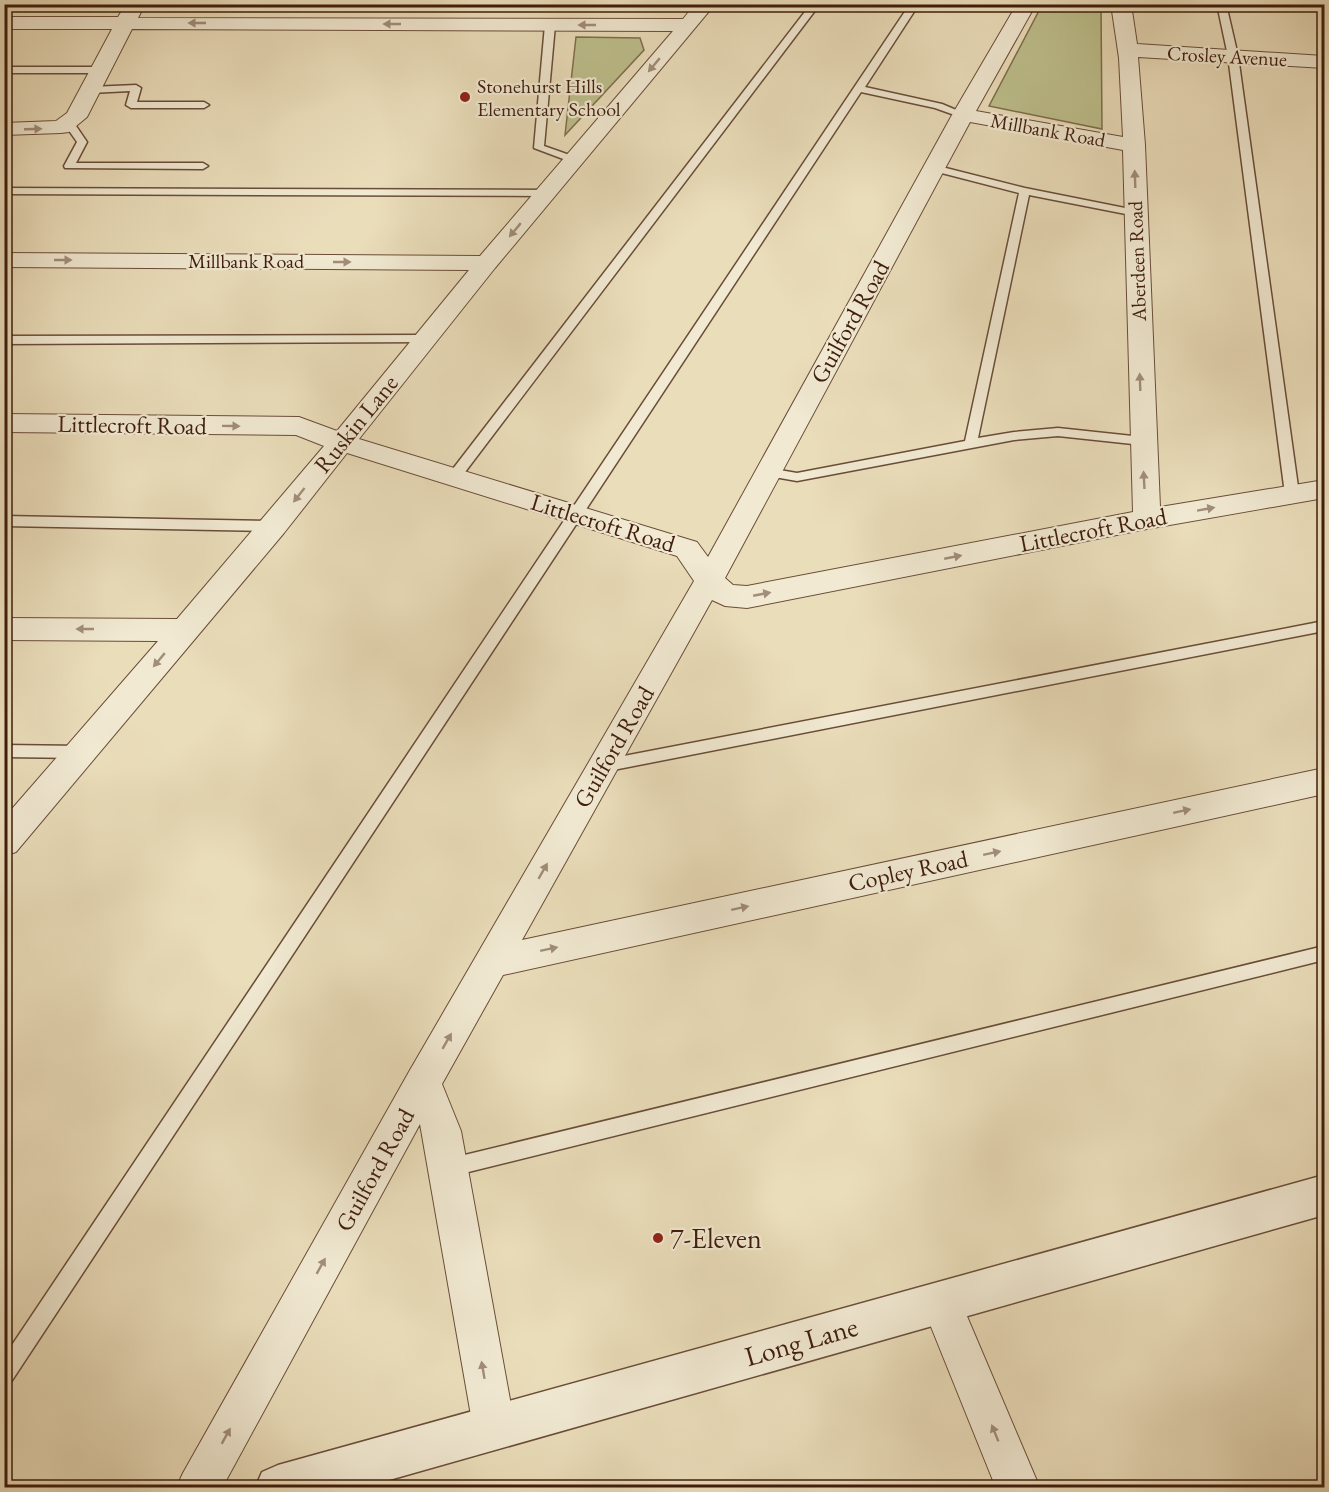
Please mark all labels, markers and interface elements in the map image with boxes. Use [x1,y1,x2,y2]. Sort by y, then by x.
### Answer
one-way arrow [188,18,207,28]
one-way arrow [383,19,402,29]
one-way arrow [578,20,597,30]
street label: Crosley Avenue [1166,40,1288,72]
one-way arrow [648,57,661,72]
place label: Stonehurst Hills Elementary School [477,73,621,122]
marker: Stonehurst Hills Elementary School [458,90,472,104]
street label: Millbank Road [989,107,1108,153]
one-way arrow [23,124,42,133]
one-way arrow [1130,169,1139,188]
street label: Aberdeen Road [1122,199,1152,323]
one-way arrow [508,222,521,238]
street label: Millbank Road [188,248,305,274]
street label: Guilford Road [803,254,896,389]
one-way arrow [53,255,72,265]
one-way arrow [332,257,351,267]
street label: Ruskin Lane [307,368,405,479]
one-way arrow [1136,373,1145,392]
street label: Littlecroft Road [57,408,208,441]
one-way arrow [221,421,240,431]
one-way arrow [1140,470,1149,489]
street label: Littlecroft Road [527,486,680,559]
one-way arrow [292,487,305,503]
street label: Littlecroft Road [1017,500,1170,559]
one-way arrow [1197,504,1216,513]
one-way arrow [944,552,963,561]
one-way arrow [752,589,771,599]
one-way arrow [75,624,94,634]
one-way arrow [153,652,166,668]
street label: Guilford Road [566,679,661,813]
one-way arrow [1173,806,1192,816]
street label: Copley Road [845,843,971,898]
one-way arrow [983,848,1002,857]
one-way arrow [538,863,549,879]
one-way arrow [731,902,749,912]
one-way arrow [540,944,559,953]
one-way arrow [442,1032,452,1049]
street label: Guilford Road [328,1102,421,1237]
place label: 7-Eleven [670,1220,762,1256]
marker: 7-Eleven [651,1231,665,1245]
one-way arrow [316,1257,326,1274]
street label: Long Lane [740,1308,862,1374]
one-way arrow [479,1360,488,1379]
one-way arrow [990,1424,1000,1442]
one-way arrow [221,1428,231,1445]

